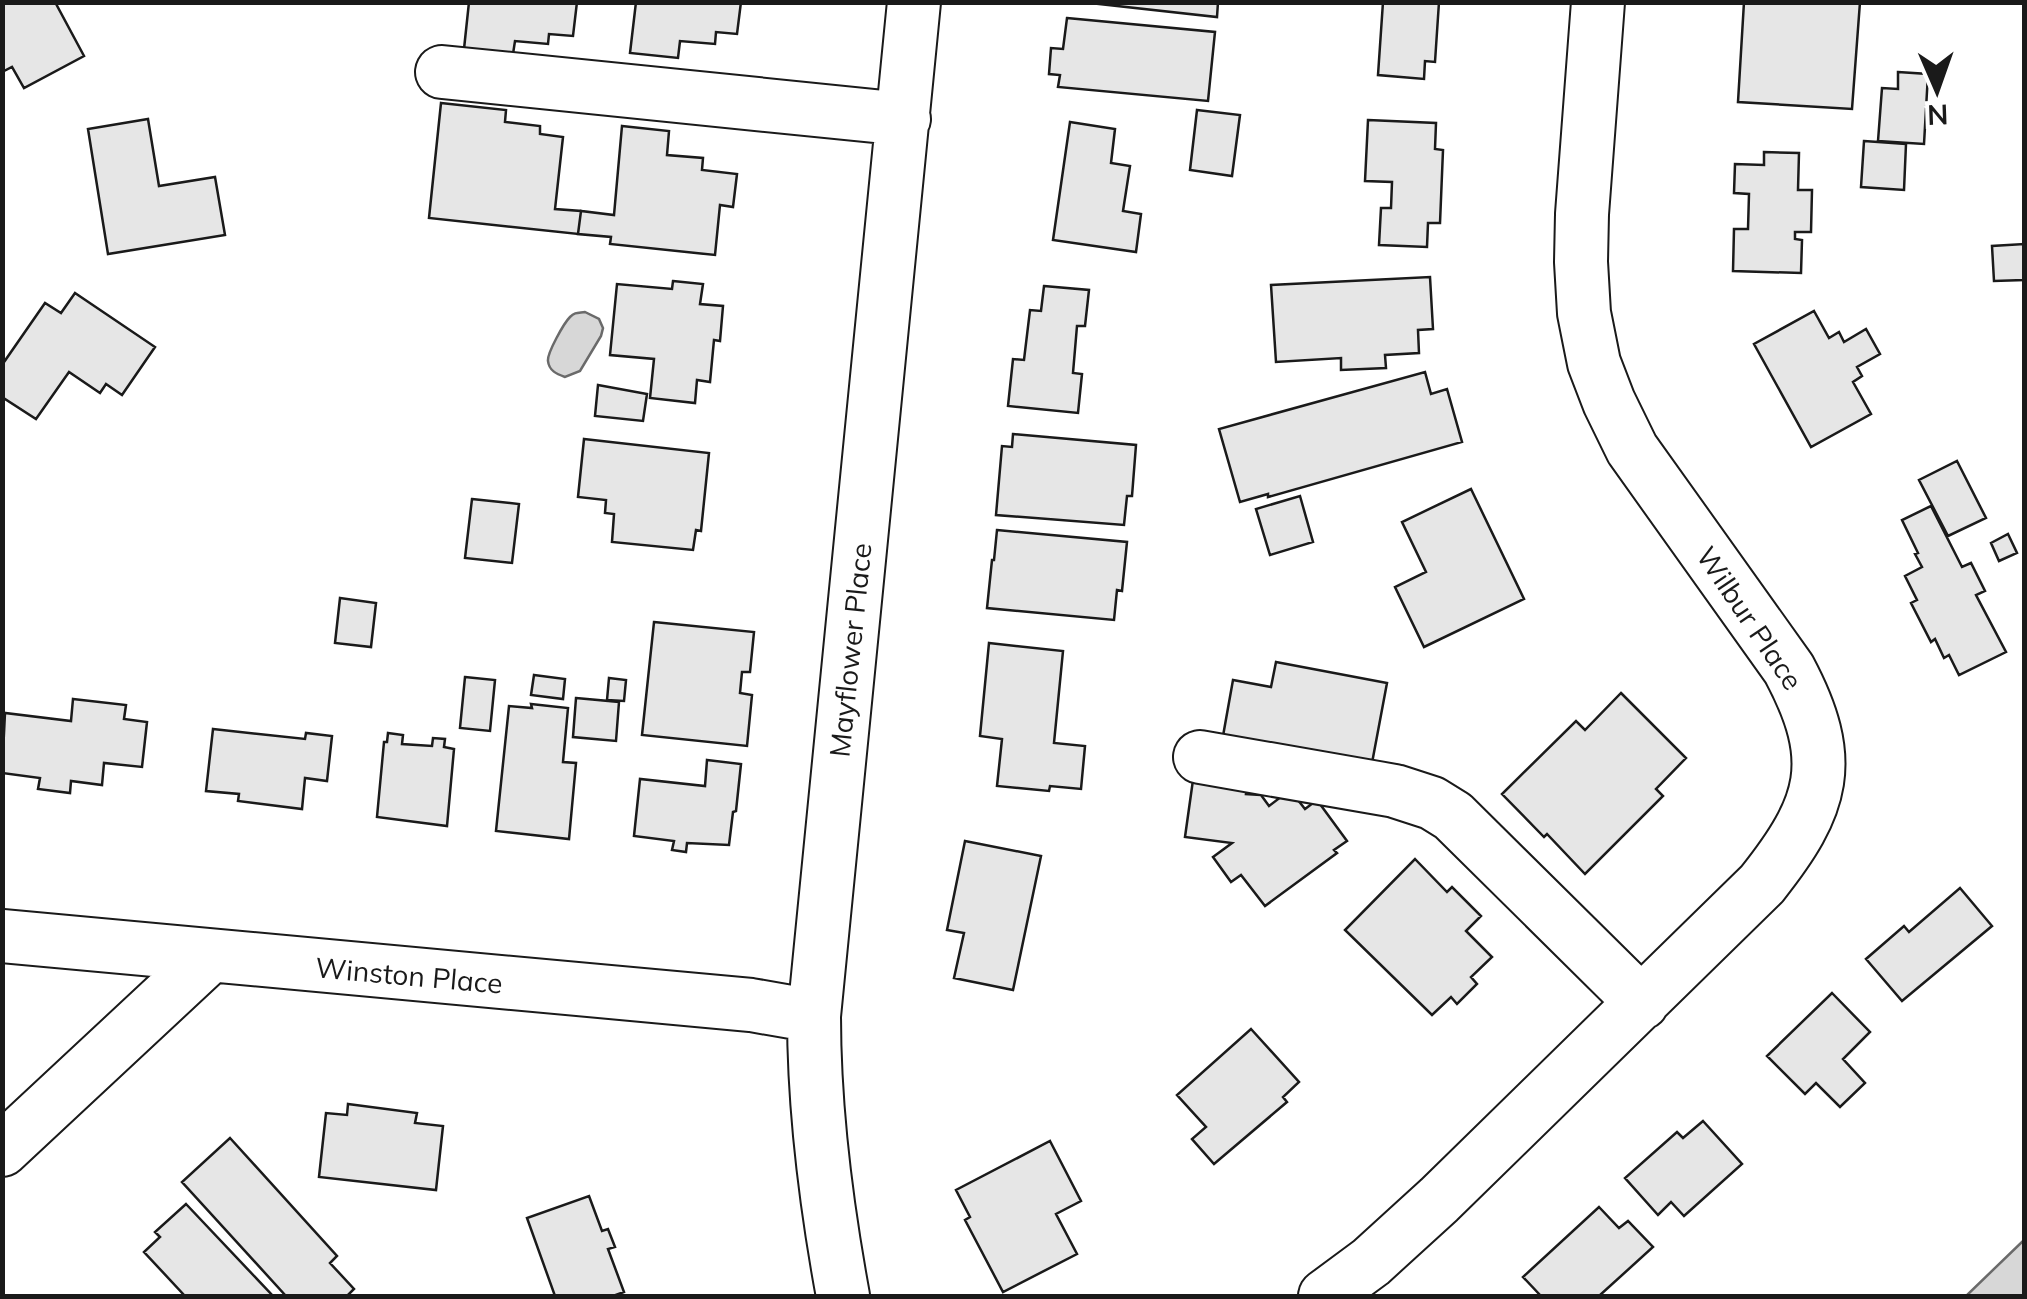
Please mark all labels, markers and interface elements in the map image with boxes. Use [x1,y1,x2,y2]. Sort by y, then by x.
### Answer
north arrow [1887,40,1987,140]
text: N [1927,98,1949,133]
street label: Wilbur Place [1689,540,1811,696]
street label: Mayflower Place [821,541,879,759]
street label: Winston Place [314,949,504,1001]

